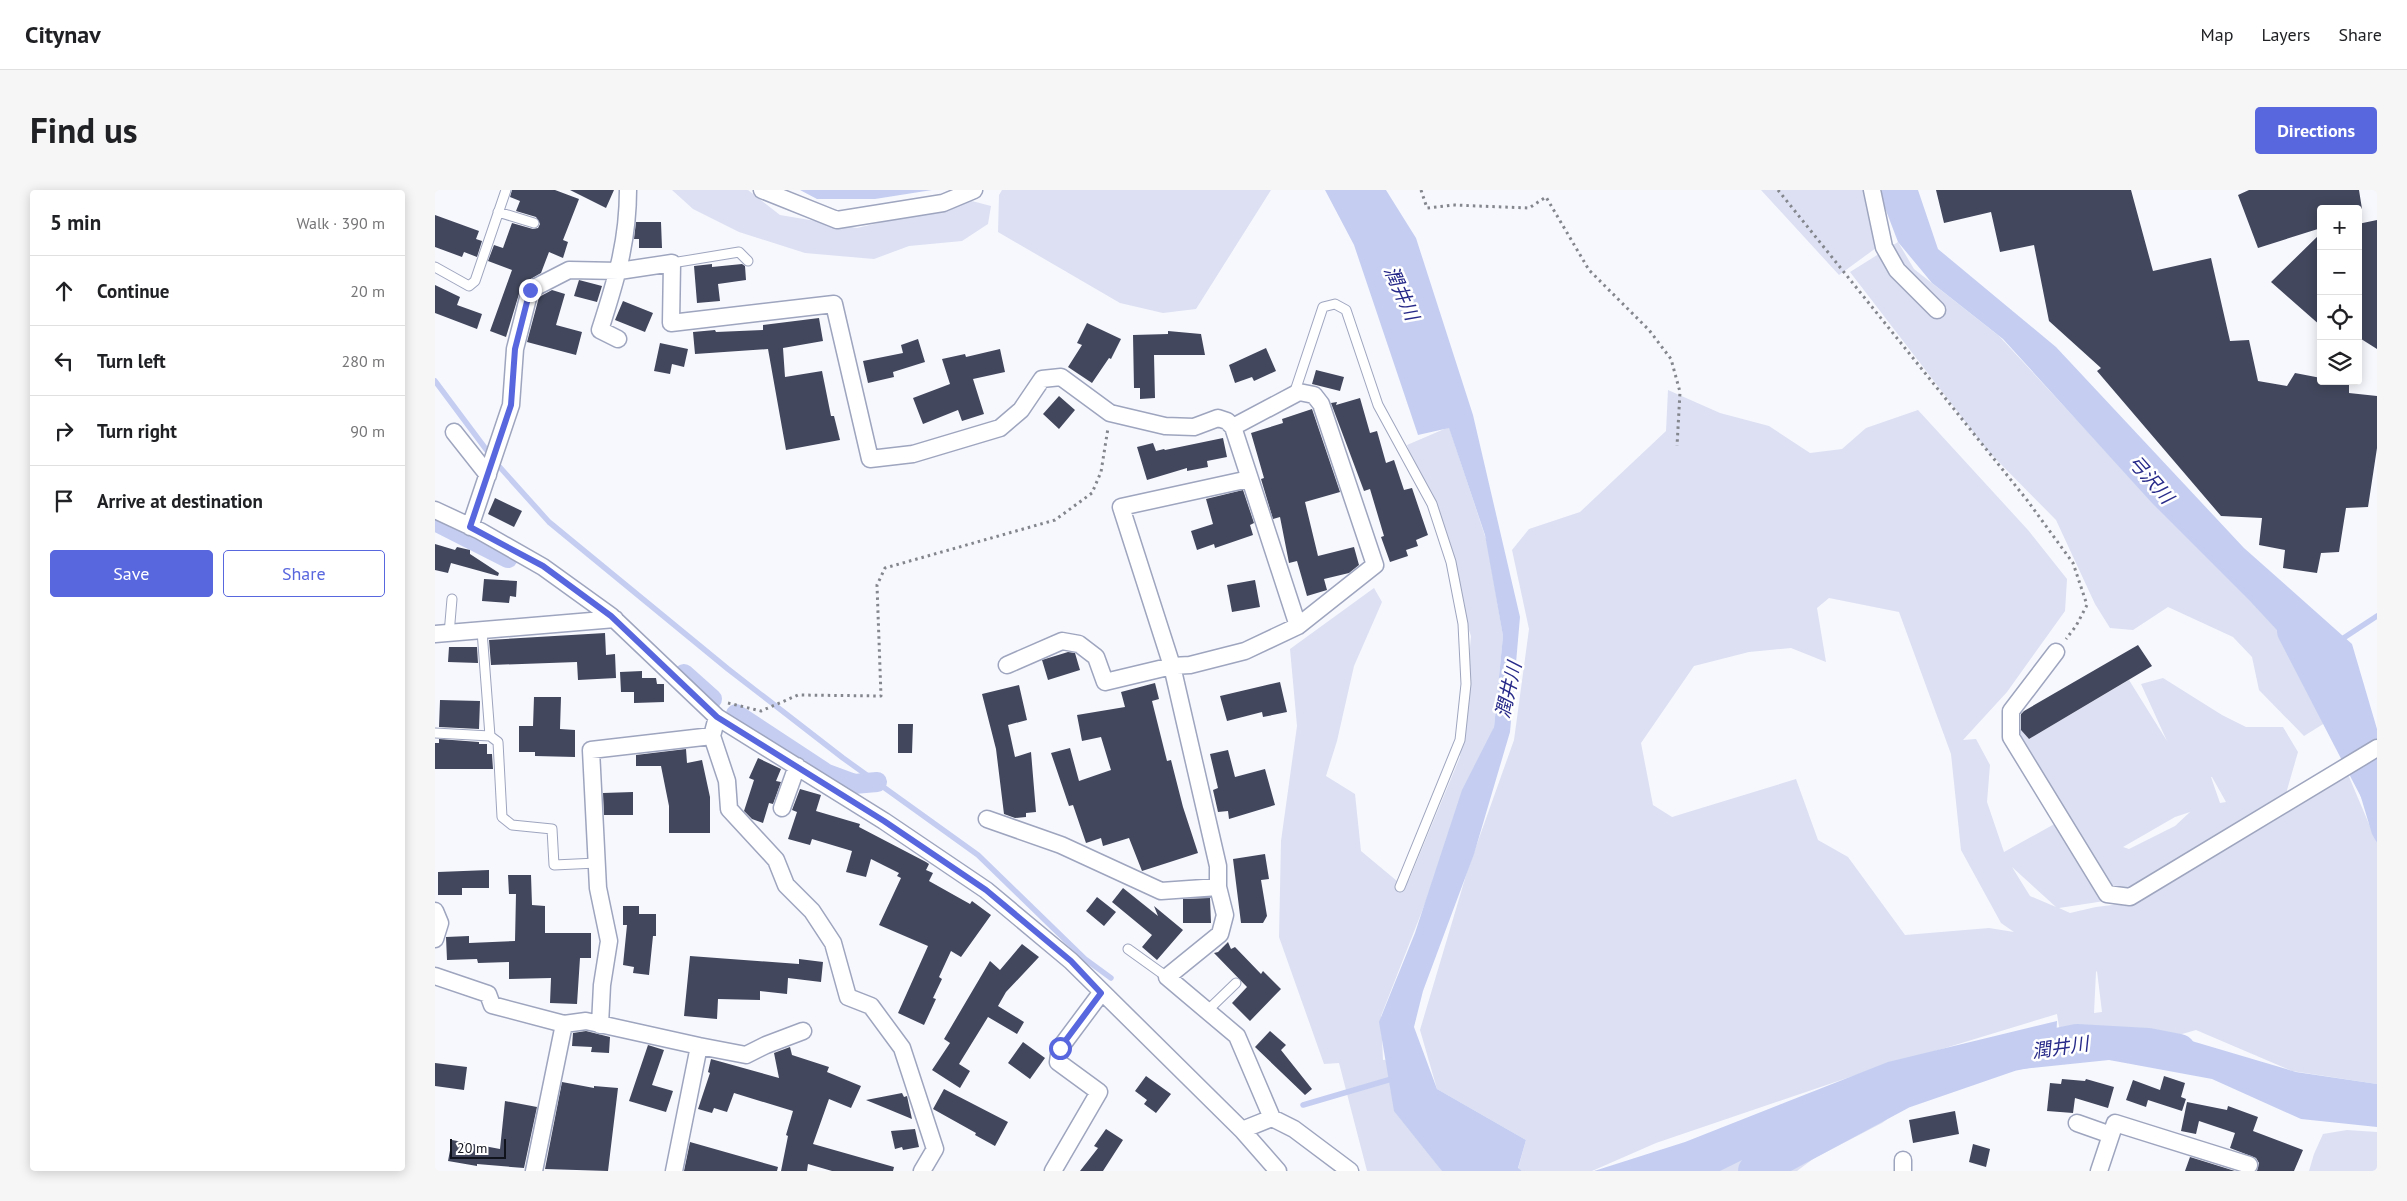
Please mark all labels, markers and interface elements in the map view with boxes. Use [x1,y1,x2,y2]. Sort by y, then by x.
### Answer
text: Citynav [25,19,101,50]
text: Map [2201,23,2233,46]
text: Layers [2261,23,2310,46]
text: Share [2338,23,2382,46]
text: Find us [30,107,138,153]
button: Directions [2255,107,2377,154]
map controls [2317,205,2362,385]
button: + [2317,205,2362,250]
text: 5 min [50,209,101,236]
text: Walk · 390 m [296,213,385,233]
button: − [2317,250,2362,295]
water label: 潤井川 [1379,262,1425,326]
icon: ahead [50,277,78,305]
text: Continue [97,279,169,303]
route end [519,279,542,302]
text: 20 m [350,281,385,301]
button: locate [2317,295,2362,340]
button: layers [2317,340,2362,385]
icon: left [50,347,78,375]
text: Turn left [97,349,166,373]
text: 280 m [342,351,385,371]
icon: right [50,417,78,445]
text: Turn right [97,419,177,443]
text: 90 m [350,421,385,441]
water label: 弓沢川 [2123,450,2180,510]
icon: arrive [50,487,78,515]
text: Arrive at destination [97,489,263,513]
button: Save [50,550,213,597]
button: Share [223,550,385,597]
water label: 潤井川 [1490,658,1527,720]
water label: 潤井川 [2030,1031,2092,1063]
route start [1049,1037,1072,1060]
scale bar [450,1136,506,1159]
text: 20 m [457,1139,487,1157]

